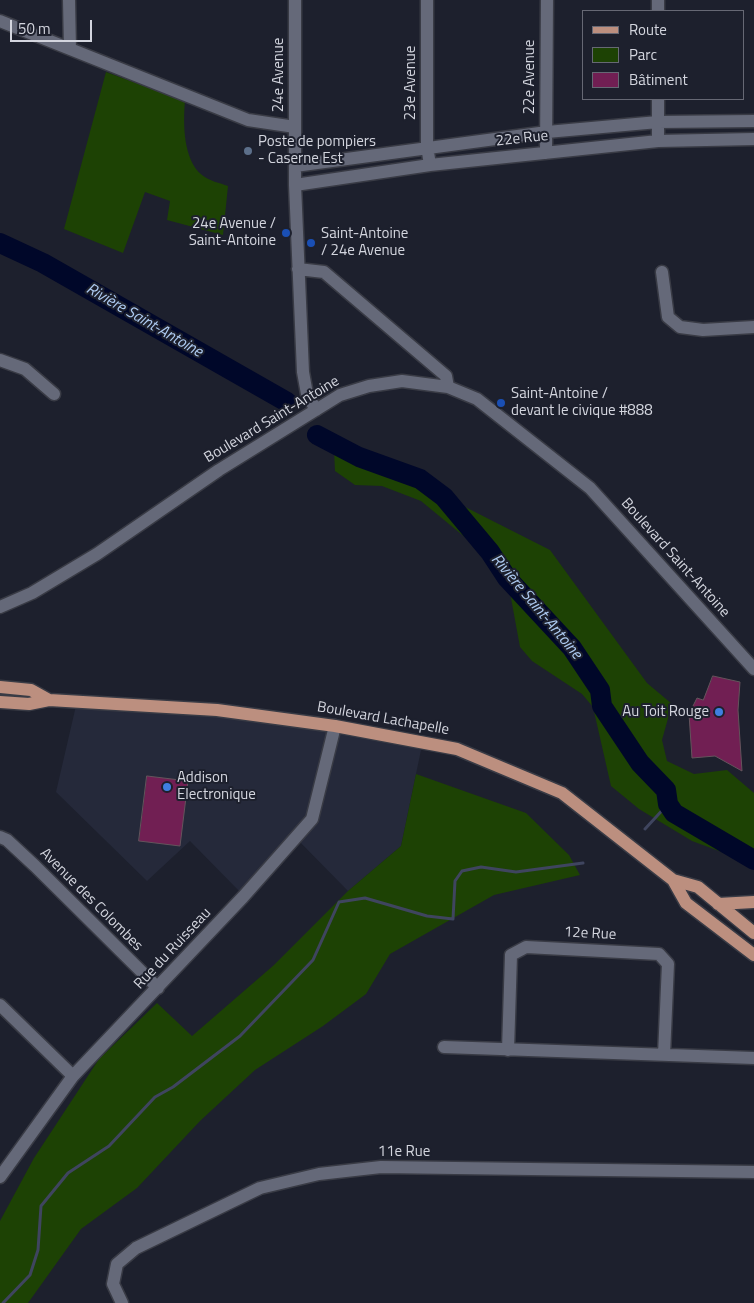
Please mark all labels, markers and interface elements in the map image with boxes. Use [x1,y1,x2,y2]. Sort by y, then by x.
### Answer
scale bar [12,10,95,42]
legend [582,10,744,100]
text: 50 m [18,17,51,40]
text: Route [629,18,667,41]
street label: 24e Avenue [270,38,288,112]
street label: 22e Avenue [521,40,539,114]
text: Parc [629,43,657,66]
street label: 23e Avenue [402,46,420,120]
text: Bâtiment [629,68,688,91]
street label: 22e Rue [495,127,549,151]
place label: Poste de pompiers - Caserne Est [258,133,376,168]
marker: Poste de pompiers - Caserne Est [242,145,254,157]
place label: 24e Avenue / Saint-Antoine [189,215,276,250]
place label: Saint-Antoine / 24e Avenue [321,225,408,260]
marker: 24e Avenue / Saint-Antoine [280,227,292,239]
marker: Saint-Antoine / 24e Avenue [305,237,317,249]
water label: Rivière Saint-Antoine [82,280,206,362]
street label: Boulevard Saint-Antoine [201,373,343,467]
place label: Saint-Antoine / devant le civique #888 [511,385,653,420]
marker: Saint-Antoine / devant le civique #888 [495,397,507,409]
street label: Boulevard Saint-Antoine [617,495,733,621]
water label: Rivière Saint-Antoine [486,551,586,663]
street label: Boulevard Lachapelle [316,699,450,739]
place label: Au Toit Rouge [622,703,709,721]
marker: Au Toit Rouge [713,706,725,718]
place label: Addison Electronique [177,769,256,804]
marker: Addison Electronique [161,781,173,793]
street label: Avenue des Colombes [36,845,146,955]
street label: Rue du Ruisseau [131,905,215,993]
street label: 12e Rue [563,924,617,944]
street label: 11e Rue [378,1143,430,1161]

